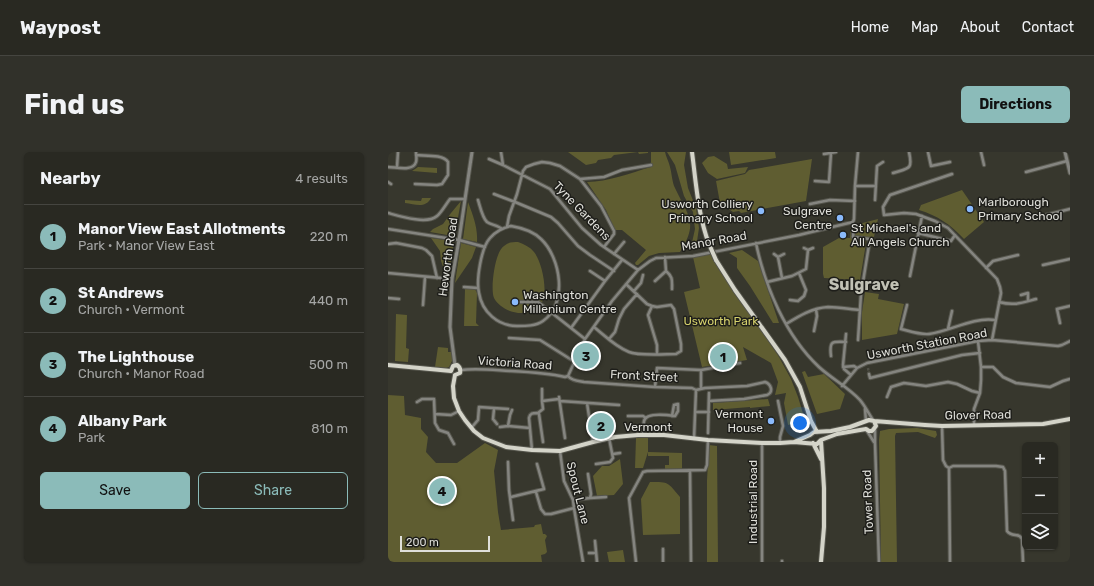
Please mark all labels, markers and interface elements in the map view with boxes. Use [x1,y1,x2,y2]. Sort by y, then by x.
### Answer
text: Waypost [20,16,101,39]
text: Home [851,19,889,36]
text: Map [911,19,938,36]
text: About [960,19,1000,36]
text: Contact [1022,19,1074,36]
button: Directions [961,86,1070,123]
text: Find us [24,88,124,121]
text: Nearby [40,168,101,188]
text: 4 results [295,171,348,186]
street label: Tyne Gardens [551,179,613,243]
place label: Marlborough Primary School [978,195,1062,223]
place label: Usworth Colliery Primary School [661,197,753,225]
place label: Sulgrave Centre [783,204,832,232]
marker: Marlborough Primary School [965,204,975,214]
marker: Usworth Colliery Primary School [756,206,766,216]
marker: Sulgrave Centre [835,213,845,223]
street label: Heworth Road [436,217,460,297]
text: Manor View East Allotments [78,220,286,238]
place label: St Michael's and All Angels Church [851,221,950,249]
street label: Manor Road [680,228,748,254]
text: 1 [50,229,56,244]
text: 220 m [310,229,348,244]
marker: St Michael's and All Angels Church [838,230,848,240]
text: Park · Manor View East [78,238,215,253]
district label: Sulgrave [829,275,899,294]
text: St Andrews [78,284,164,302]
place label: Washington Millenium Centre [523,288,617,316]
text: 2 [49,293,57,308]
text: 440 m [309,293,348,308]
marker: Washington Millenium Centre [510,297,520,307]
text: Church · Vermont [78,302,185,317]
park label: Usworth Park [683,314,759,328]
street label: Usworth Station Road [866,325,988,363]
pin: 3 [573,341,599,371]
pin: 1 [710,342,736,372]
text: The Lighthouse [78,348,194,366]
street label: Victoria Road [477,353,553,373]
text: 3 [49,357,57,372]
text: 500 m [309,357,348,372]
text: Church · Manor Road [78,366,204,381]
street label: Front Street [610,367,678,385]
place label: Vermont House [715,407,763,435]
street label: Glover Road [945,407,1011,423]
pin: 2 [588,411,614,441]
text: Albany Park [78,412,167,430]
your location [790,413,810,433]
marker: Vermont House [766,416,776,426]
street label: Vermont [624,420,672,434]
text: 4 [49,421,57,436]
text: 810 m [311,421,348,436]
text: Park [78,430,105,445]
map controls [1022,442,1058,550]
button: + [1022,442,1058,478]
street label: Spout Lane [563,460,593,526]
street label: Industrial Road [746,460,760,544]
street label: Tower Road [860,470,876,534]
button: Save [40,472,190,509]
button: Share [198,472,348,509]
pin: 4 [429,476,455,506]
button: − [1022,478,1058,514]
button: layers [1022,514,1058,550]
scale bar [400,534,490,553]
text: 200 m [406,536,439,549]

